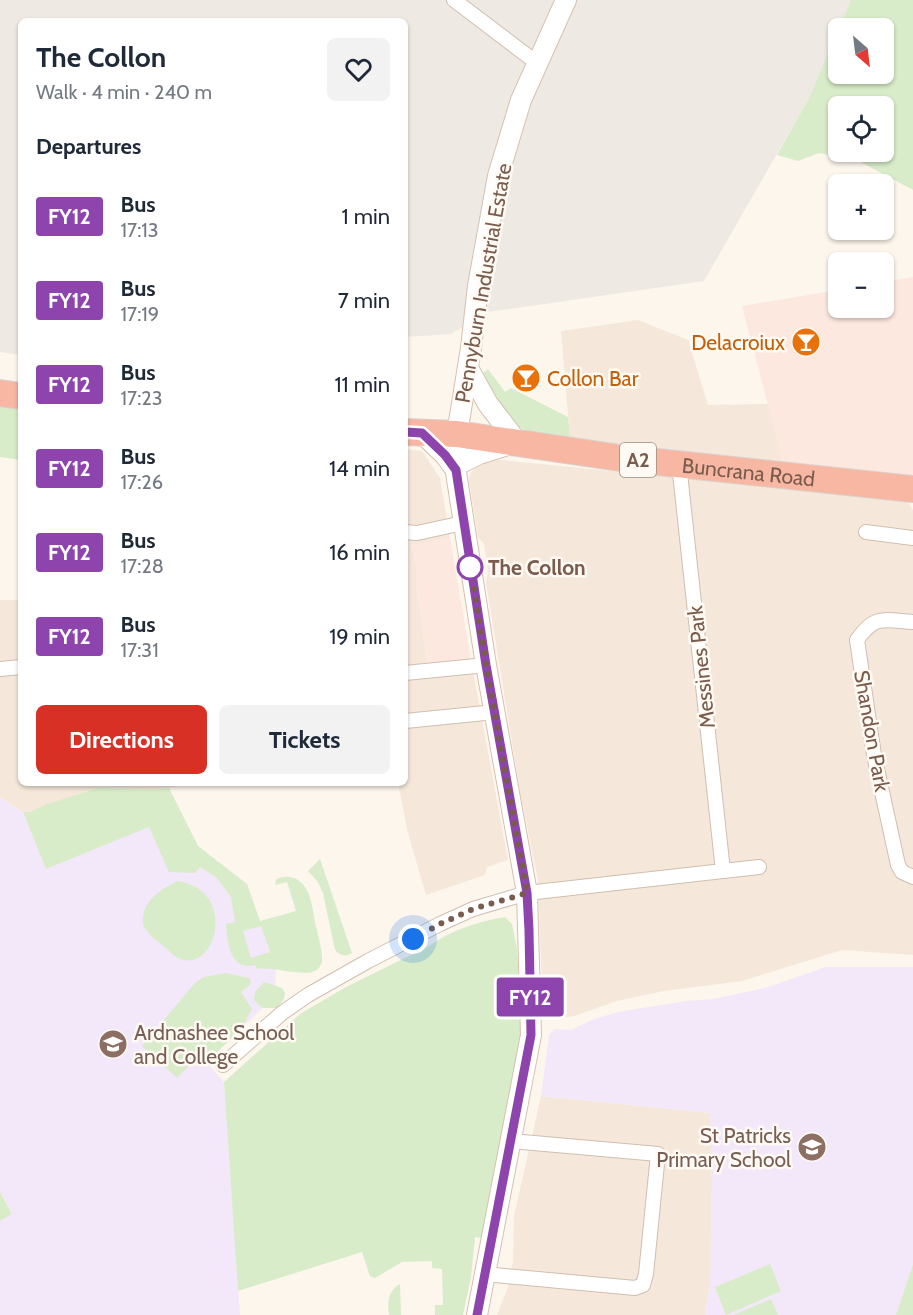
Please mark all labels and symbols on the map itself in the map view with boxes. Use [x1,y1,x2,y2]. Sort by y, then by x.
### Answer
north arrow [828,18,894,84]
street label: Pennyburn Industrial Estate [450,161,516,405]
bar icon: Delacroiux [790,326,822,358]
place label: Delacroiux [691,330,785,355]
bar icon: Collon Bar [510,362,542,394]
place label: Collon Bar [547,366,639,391]
road number: A2 [620,443,656,477]
street label: Buncrana Road [681,452,816,491]
marker: The Collon [457,554,483,580]
place label: The Collon [488,555,586,580]
street label: Messines Park [682,604,720,730]
street label: Shandon Park [849,668,895,794]
your location [398,924,428,954]
line badge: FY12 [488,978,572,1016]
place label: Ardnashee School and College [134,1020,294,1069]
school or university icon: Ardnashee School and College [97,1028,129,1060]
place label: St Patricks Primary School [656,1123,791,1172]
school or university icon: St Patricks Primary School [796,1131,828,1163]

